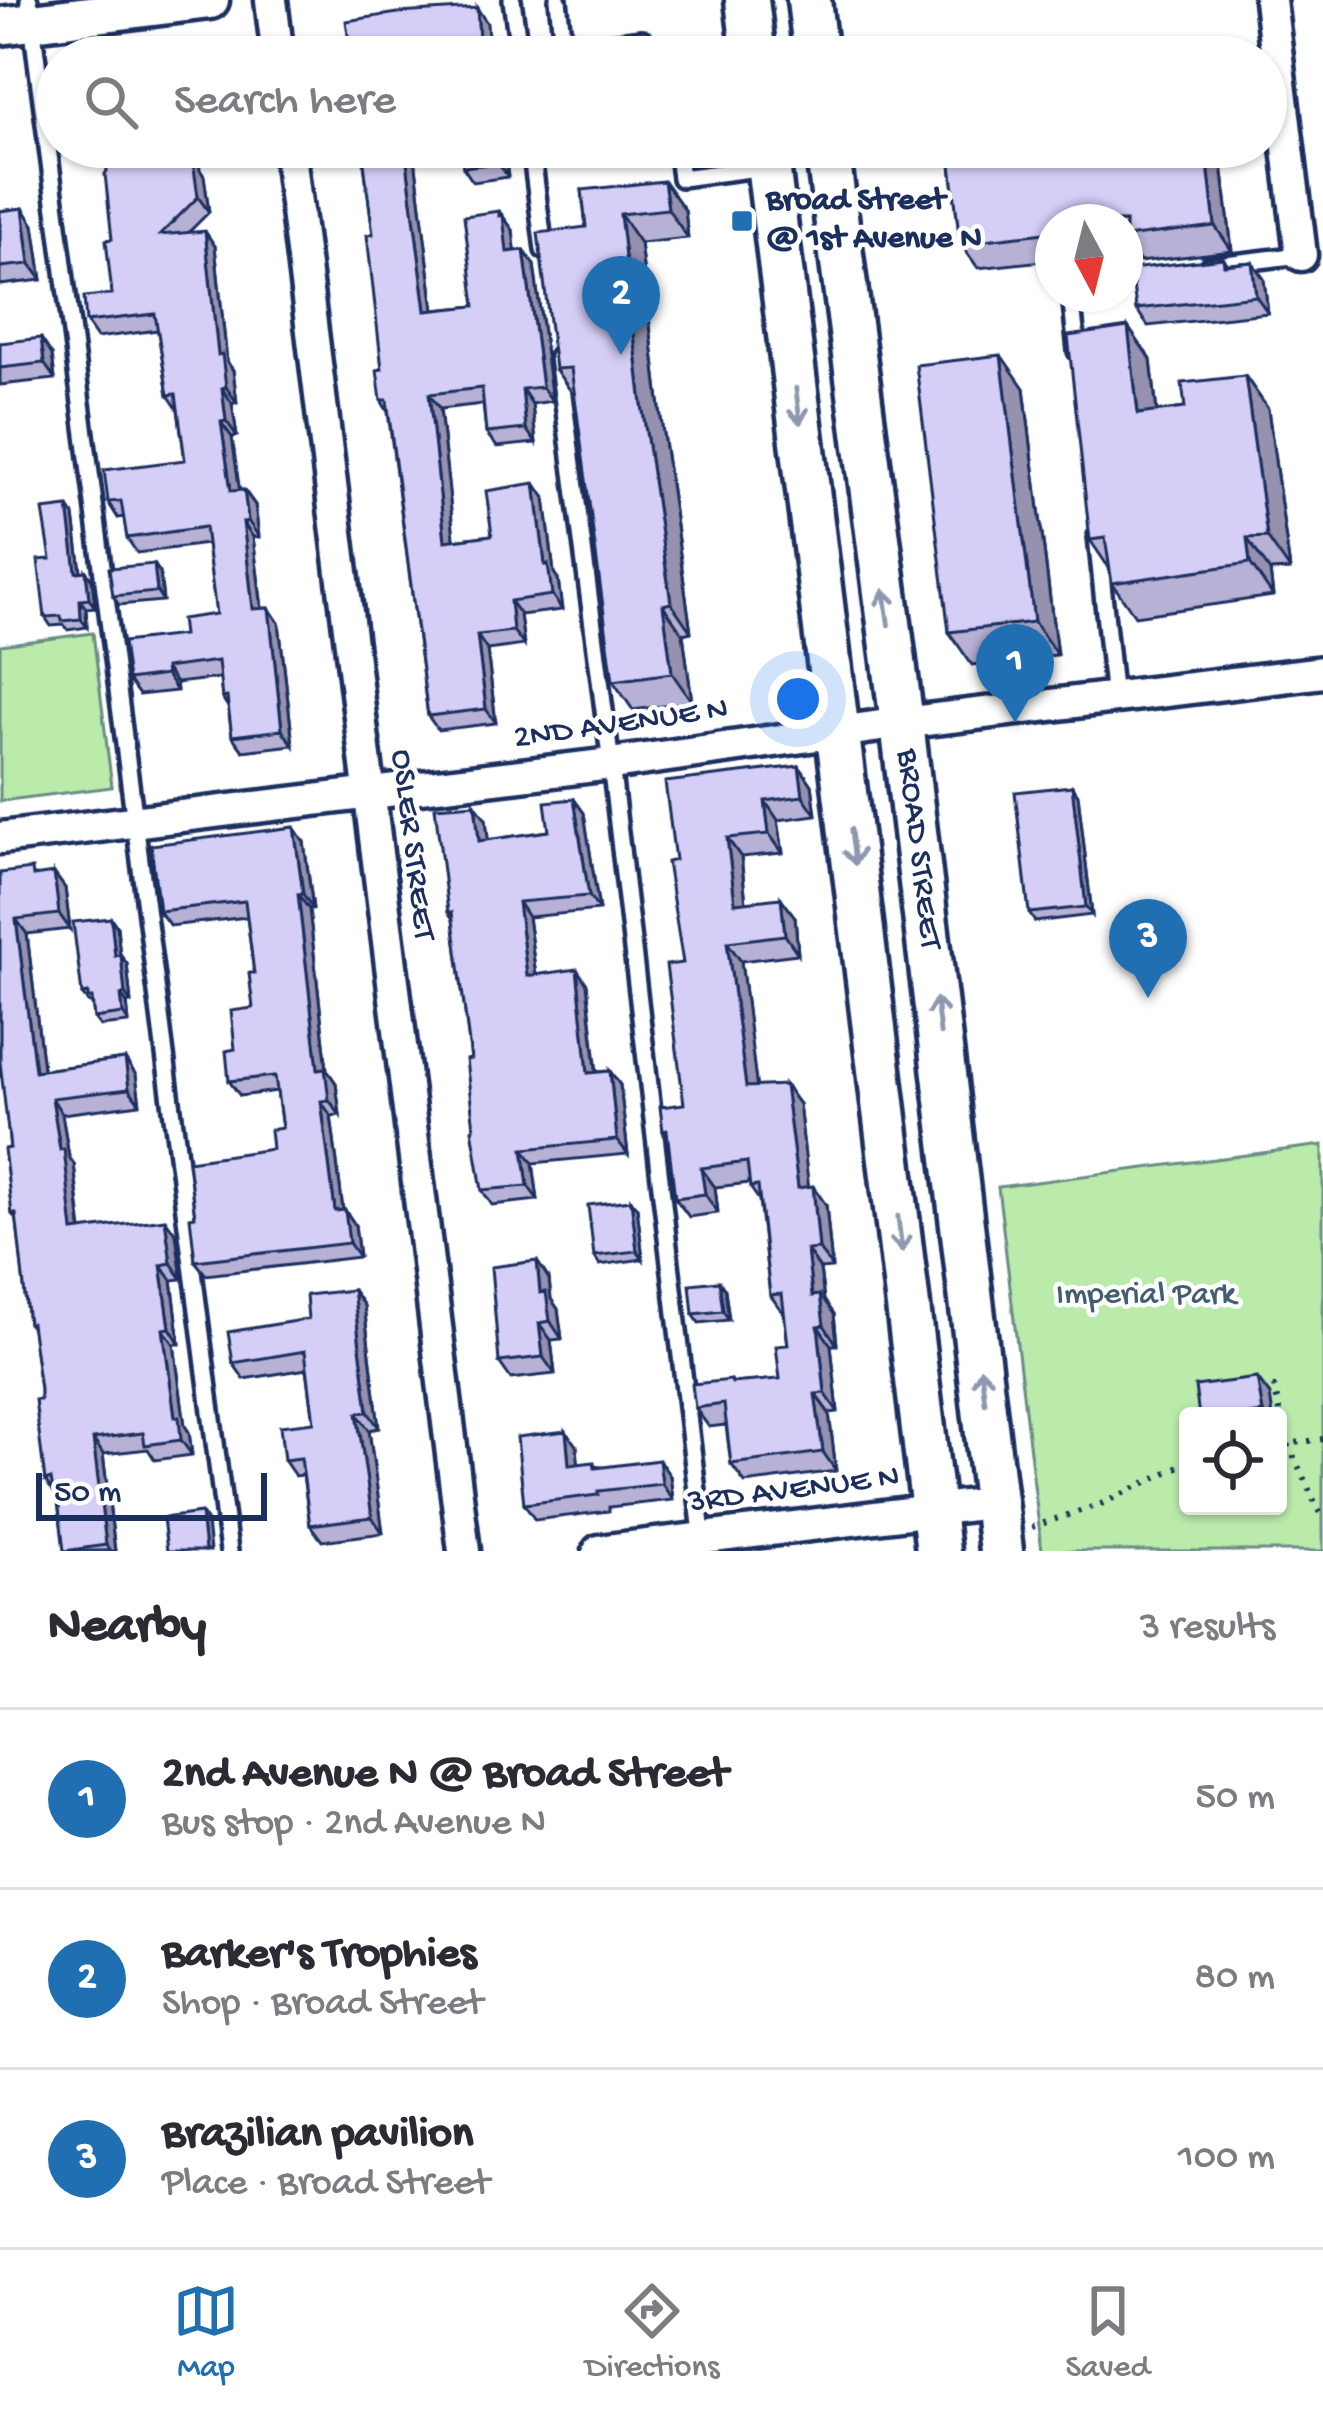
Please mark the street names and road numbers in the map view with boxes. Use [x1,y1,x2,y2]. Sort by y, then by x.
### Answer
street label: 2ND AVENUE N [511,691,731,759]
street label: BROAD STREET [886,746,948,953]
street label: OSLER STREET [380,747,442,944]
street label: 3RD AVENUE N [685,1459,902,1523]

